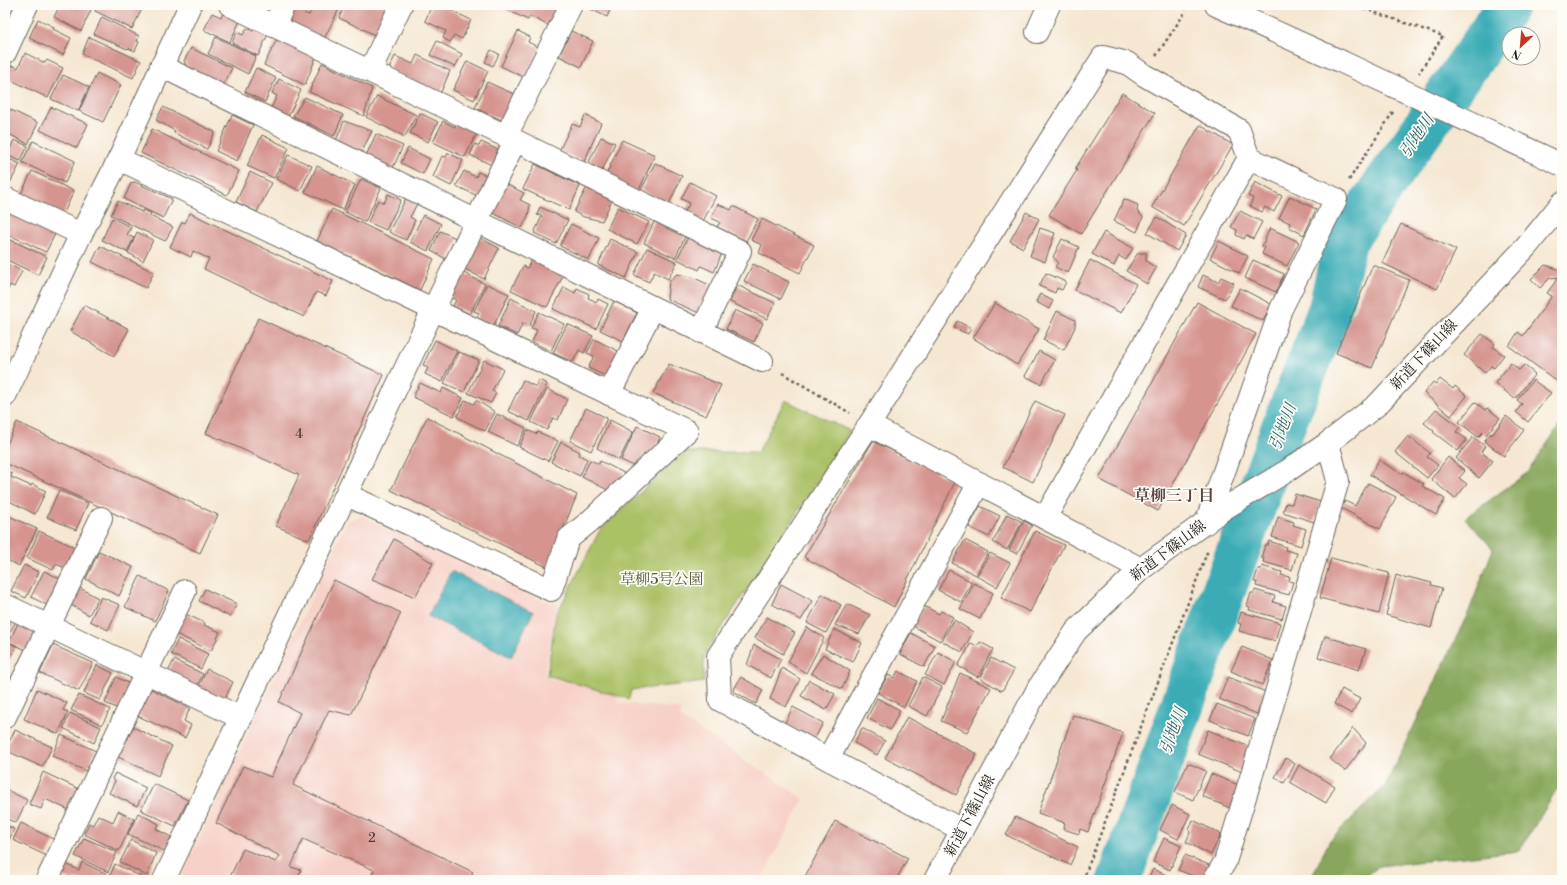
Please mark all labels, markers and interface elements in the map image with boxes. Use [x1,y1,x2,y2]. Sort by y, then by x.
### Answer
north arrow [1501,26,1541,66]
text: N [1510,46,1524,62]
water label: 引地川 [1395,109,1440,161]
street label: 新道下篠山線 [1386,316,1462,394]
water label: 引地川 [1265,399,1302,453]
house number: 4 [295,426,303,442]
district label: 草柳三丁目 [1134,486,1214,506]
street label: 新道下篠山線 [1126,516,1210,586]
park label: 草柳5号公園 [620,570,704,589]
water label: 引地川 [1155,703,1191,757]
street label: 新道下篠山線 [940,772,1000,860]
house number: 2 [368,830,376,846]

